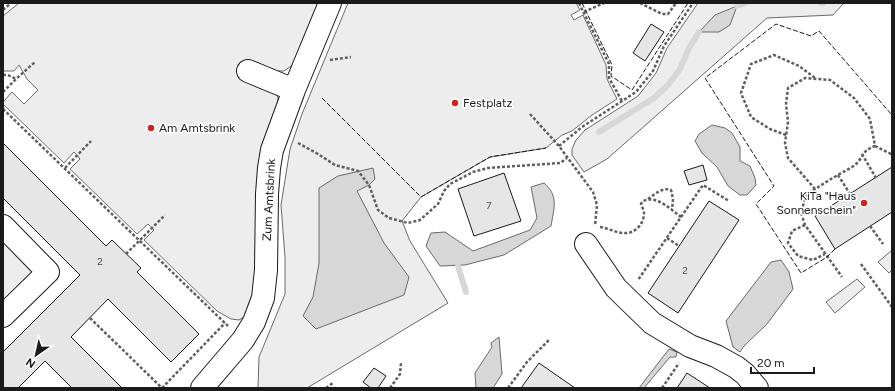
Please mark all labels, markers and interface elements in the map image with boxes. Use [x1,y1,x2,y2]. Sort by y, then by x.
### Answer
place label: Festplatz [463,96,513,110]
marker: Festplatz [450,98,460,108]
place label: Am Amtsbrink [159,121,235,135]
marker: Am Amtsbrink [146,123,156,133]
street label: Zum Amtsbrink [260,158,278,242]
place label: KiTa "Haus Sonnenschein" [776,189,856,217]
marker: KiTa "Haus Sonnenschein" [859,198,869,208]
house number: 7 [486,199,492,212]
house number: 2 [97,255,103,268]
house number: 2 [682,264,688,277]
north arrow [16,335,56,375]
scale bar [751,349,814,375]
text: N [24,355,38,371]
text: 20 m [757,356,785,370]

